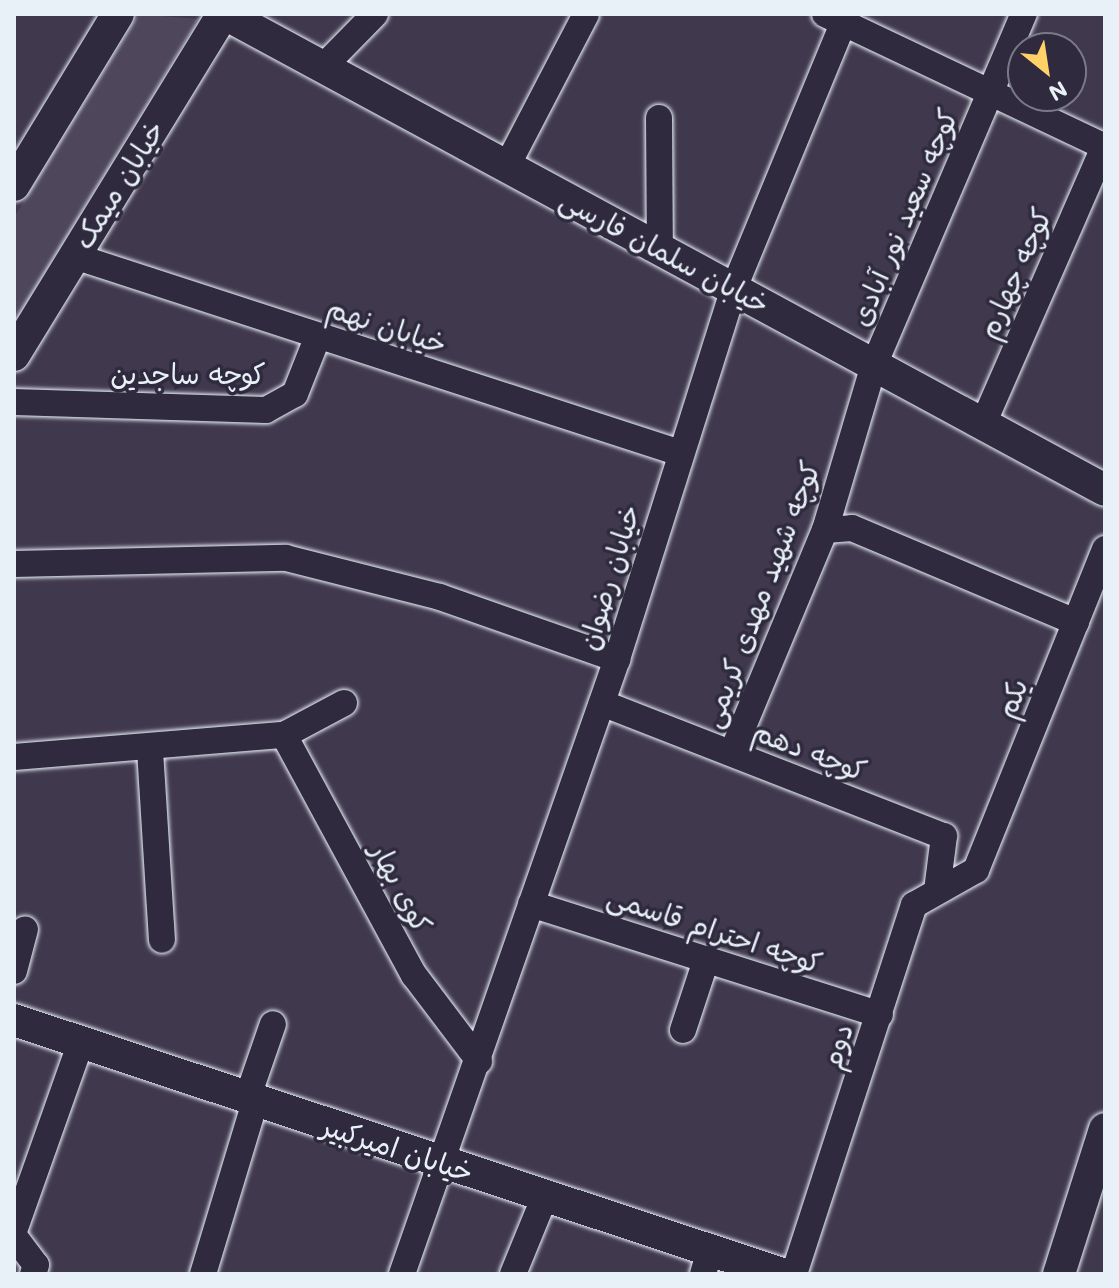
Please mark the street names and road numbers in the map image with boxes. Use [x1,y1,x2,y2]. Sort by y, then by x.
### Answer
street label: کوچه سعید نور آبادی [842,103,964,331]
street label: خیابان میمک [65,114,171,254]
street label: خیابان سلمان فارسی [555,182,775,320]
street label: کوچه چهارم [970,202,1058,344]
street label: خیابان نهم [323,290,451,360]
street label: کوچه ساجدین [110,356,266,390]
street label: کوچه شهید مهدی کریمی [694,456,826,732]
street label: خیابان رضوان [570,500,646,654]
street label: یکم [988,673,1034,723]
street label: کوچه دهم [748,713,872,787]
street label: کوی بهار [364,836,440,938]
street label: کوچه احترام قاسمی [603,878,827,980]
street label: دوم [813,1019,859,1073]
street label: خیابان امیرکبیر [318,1108,478,1188]

